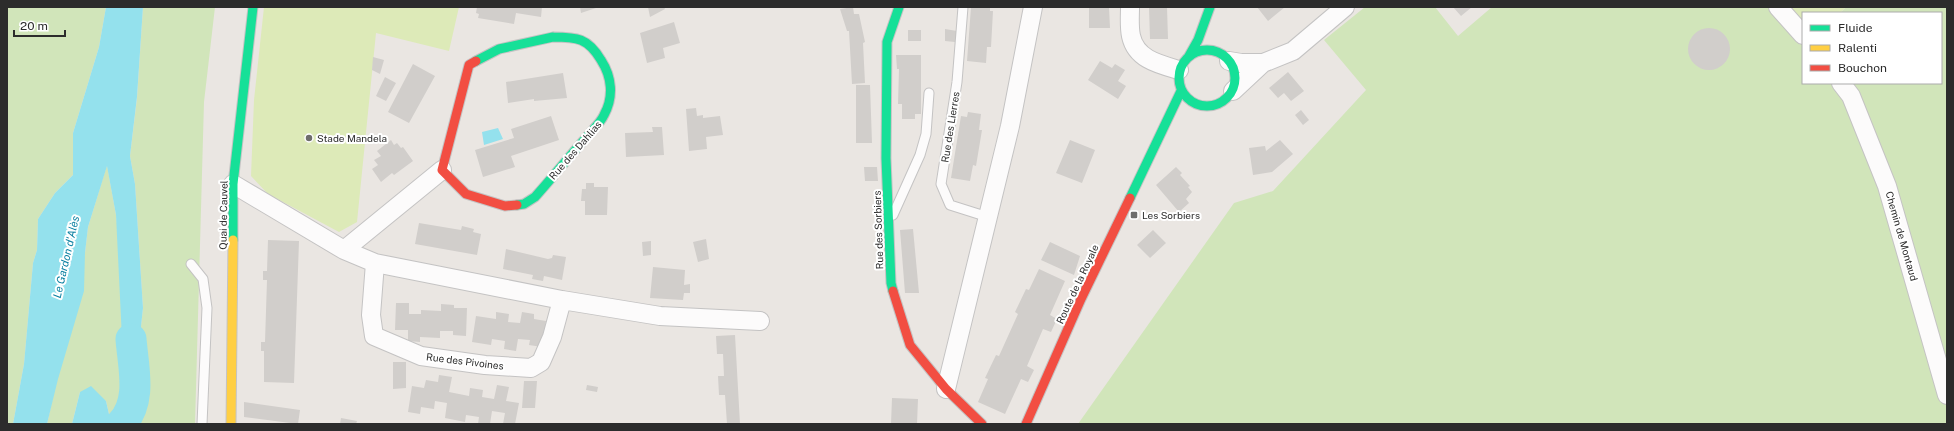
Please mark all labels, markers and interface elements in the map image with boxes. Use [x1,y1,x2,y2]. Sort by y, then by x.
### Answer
scale bar [14,12,65,38]
legend [1802,12,1942,84]
text: 20 m [20,19,48,33]
text: Fluide [1838,21,1873,35]
text: Ralenti [1838,41,1877,55]
text: Bouchon [1838,61,1887,75]
street label: Rue des Lierres [938,91,962,163]
street label: Rue des Dahlias [546,118,604,182]
place label: Stade Mandela [317,132,387,144]
marker: Stade Mandela [304,133,314,143]
street label: Quai de Cauvel [216,180,230,250]
street label: Rue des Sorbiers [871,190,885,270]
street label: Chemin de Montaud [1883,190,1921,282]
place label: Les Sorbiers [1142,209,1200,221]
marker: Les Sorbiers [1129,210,1139,220]
water label: Le Gardon d'Alès [51,214,81,299]
street label: Route de la Royale [1053,242,1101,326]
street label: Rue des Pivoines [426,350,504,372]

